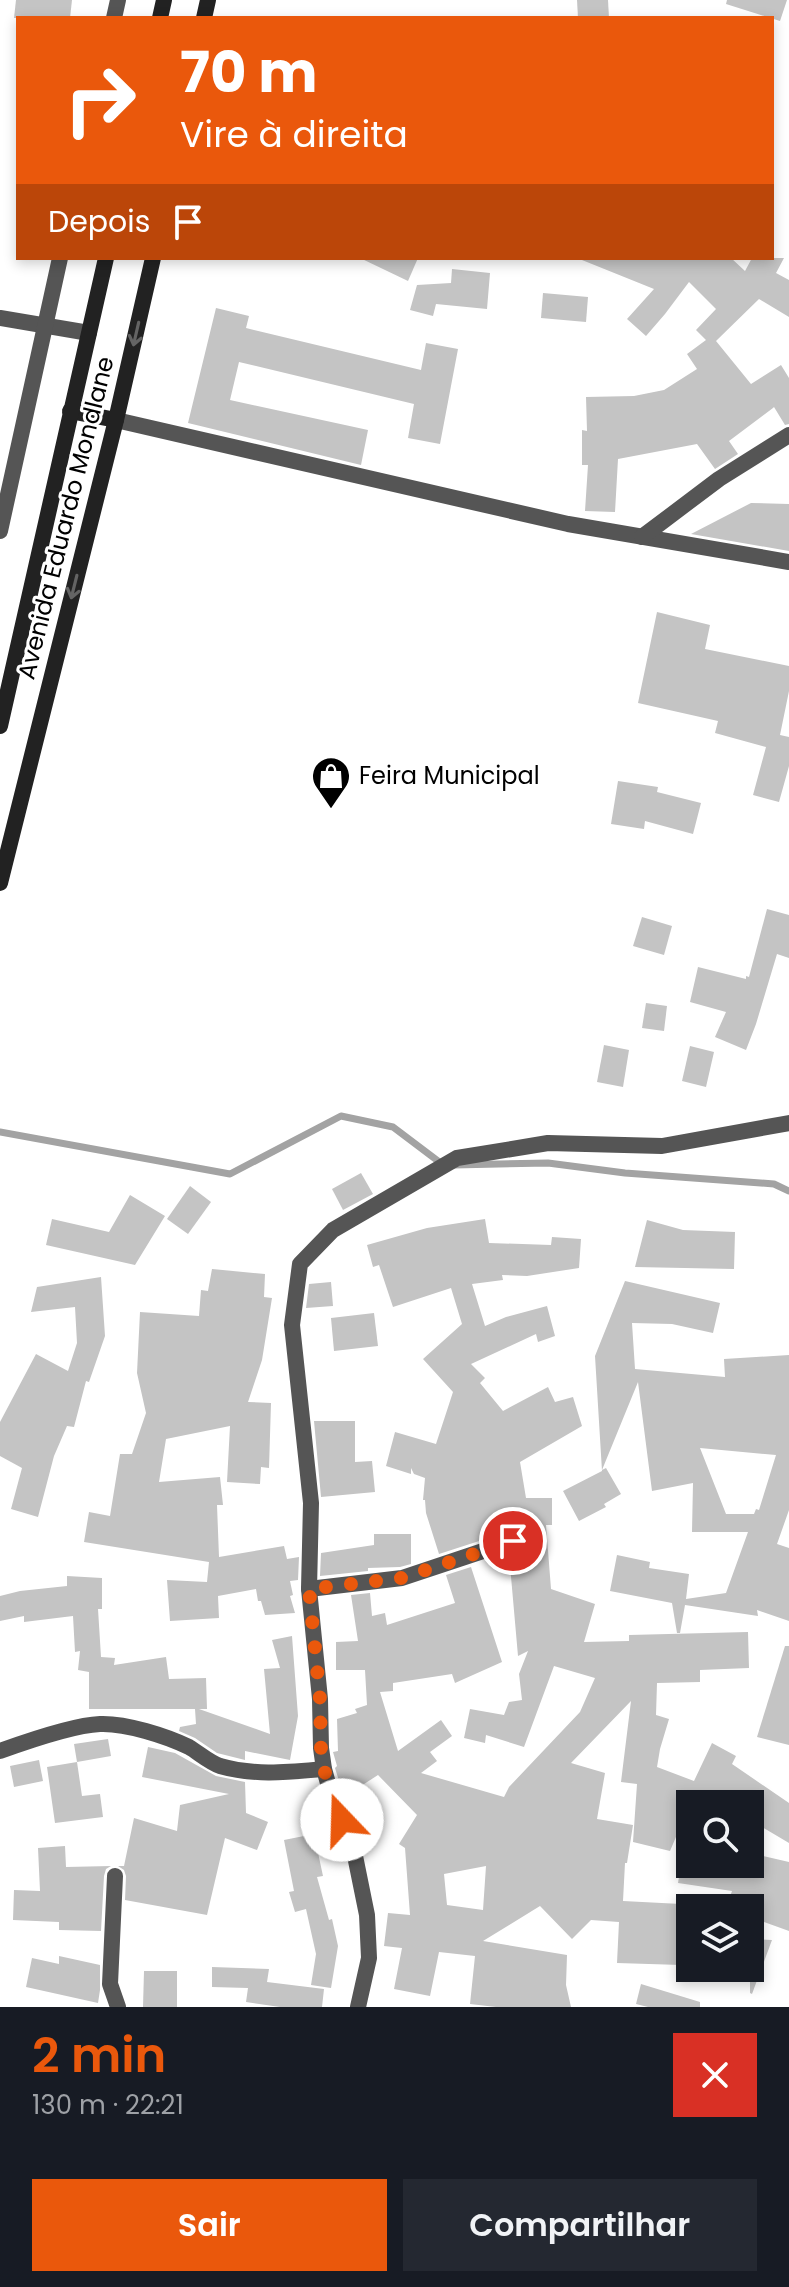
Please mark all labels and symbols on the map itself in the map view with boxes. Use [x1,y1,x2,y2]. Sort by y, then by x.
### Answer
one-way arrow [128,321,143,346]
street label: Avenida Eduardo Mondlane [9,353,122,683]
one-way arrow [66,573,81,599]
shop icon: Feira Municipal [310,755,352,810]
place label: Feira Municipal [359,759,540,792]
pin [479,1507,547,1575]
position arrow [300,1778,384,1862]

